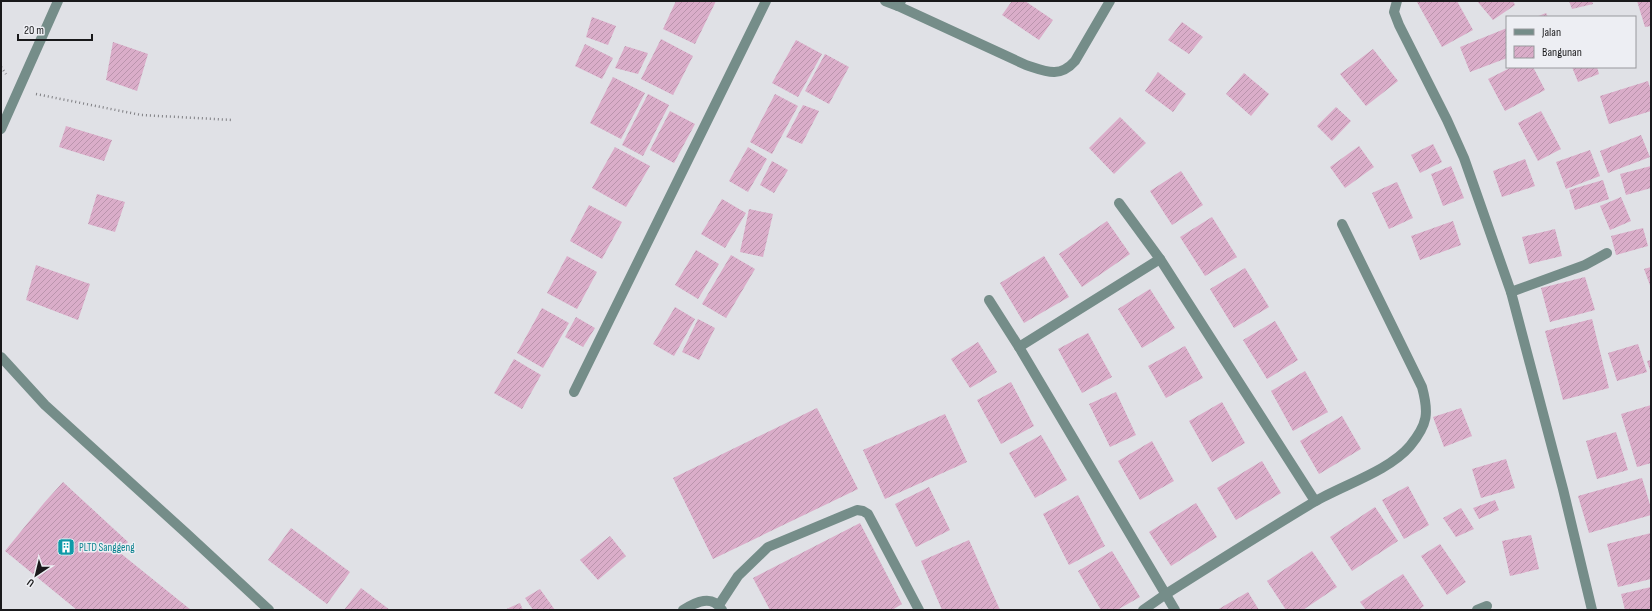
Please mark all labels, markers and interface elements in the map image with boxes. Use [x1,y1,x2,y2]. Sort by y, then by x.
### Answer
scale bar [18,16,92,42]
legend [1506,16,1636,68]
text: 20 m [24,23,44,38]
text: Jalan [1541,25,1561,40]
text: Bangunan [1542,45,1582,60]
building icon: PLTD Sanggeng [56,537,76,557]
place label: PLTD Sanggeng [79,541,135,554]
north arrow [16,555,56,595]
text: U [24,576,37,590]

